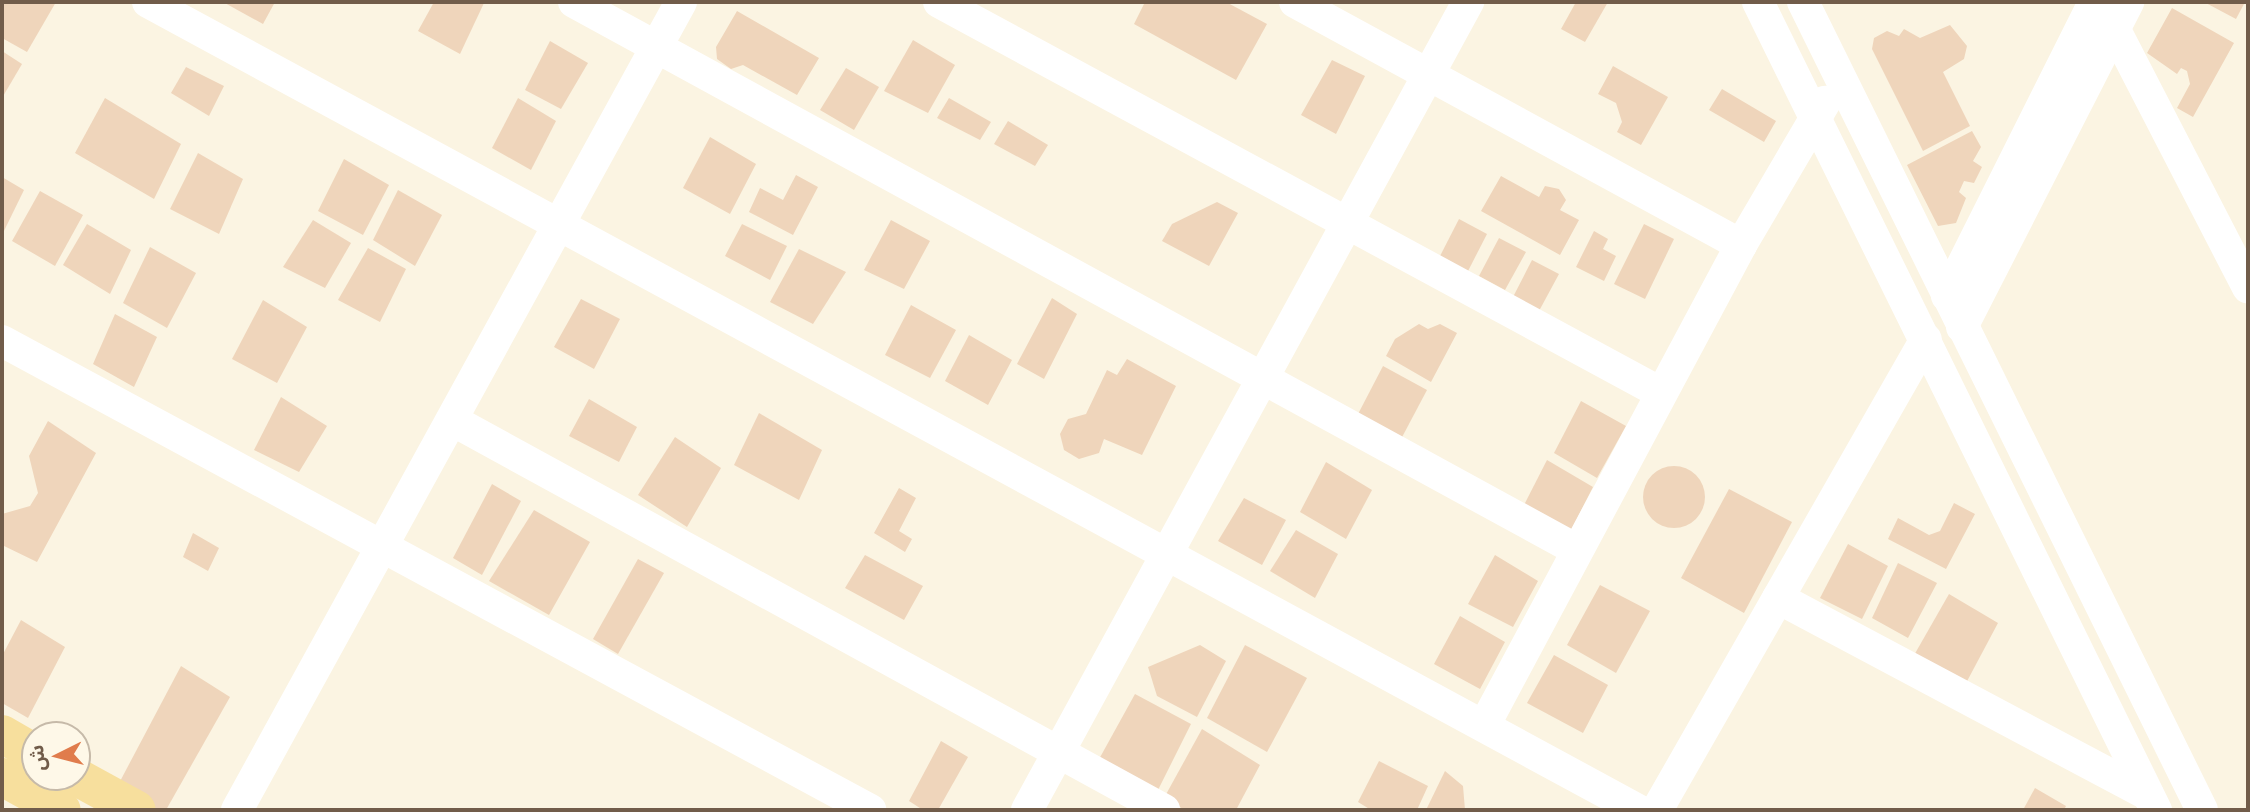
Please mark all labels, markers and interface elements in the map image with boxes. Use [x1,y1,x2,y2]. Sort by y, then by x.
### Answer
north arrow [21,721,91,791]
text: ش [24,744,49,772]

